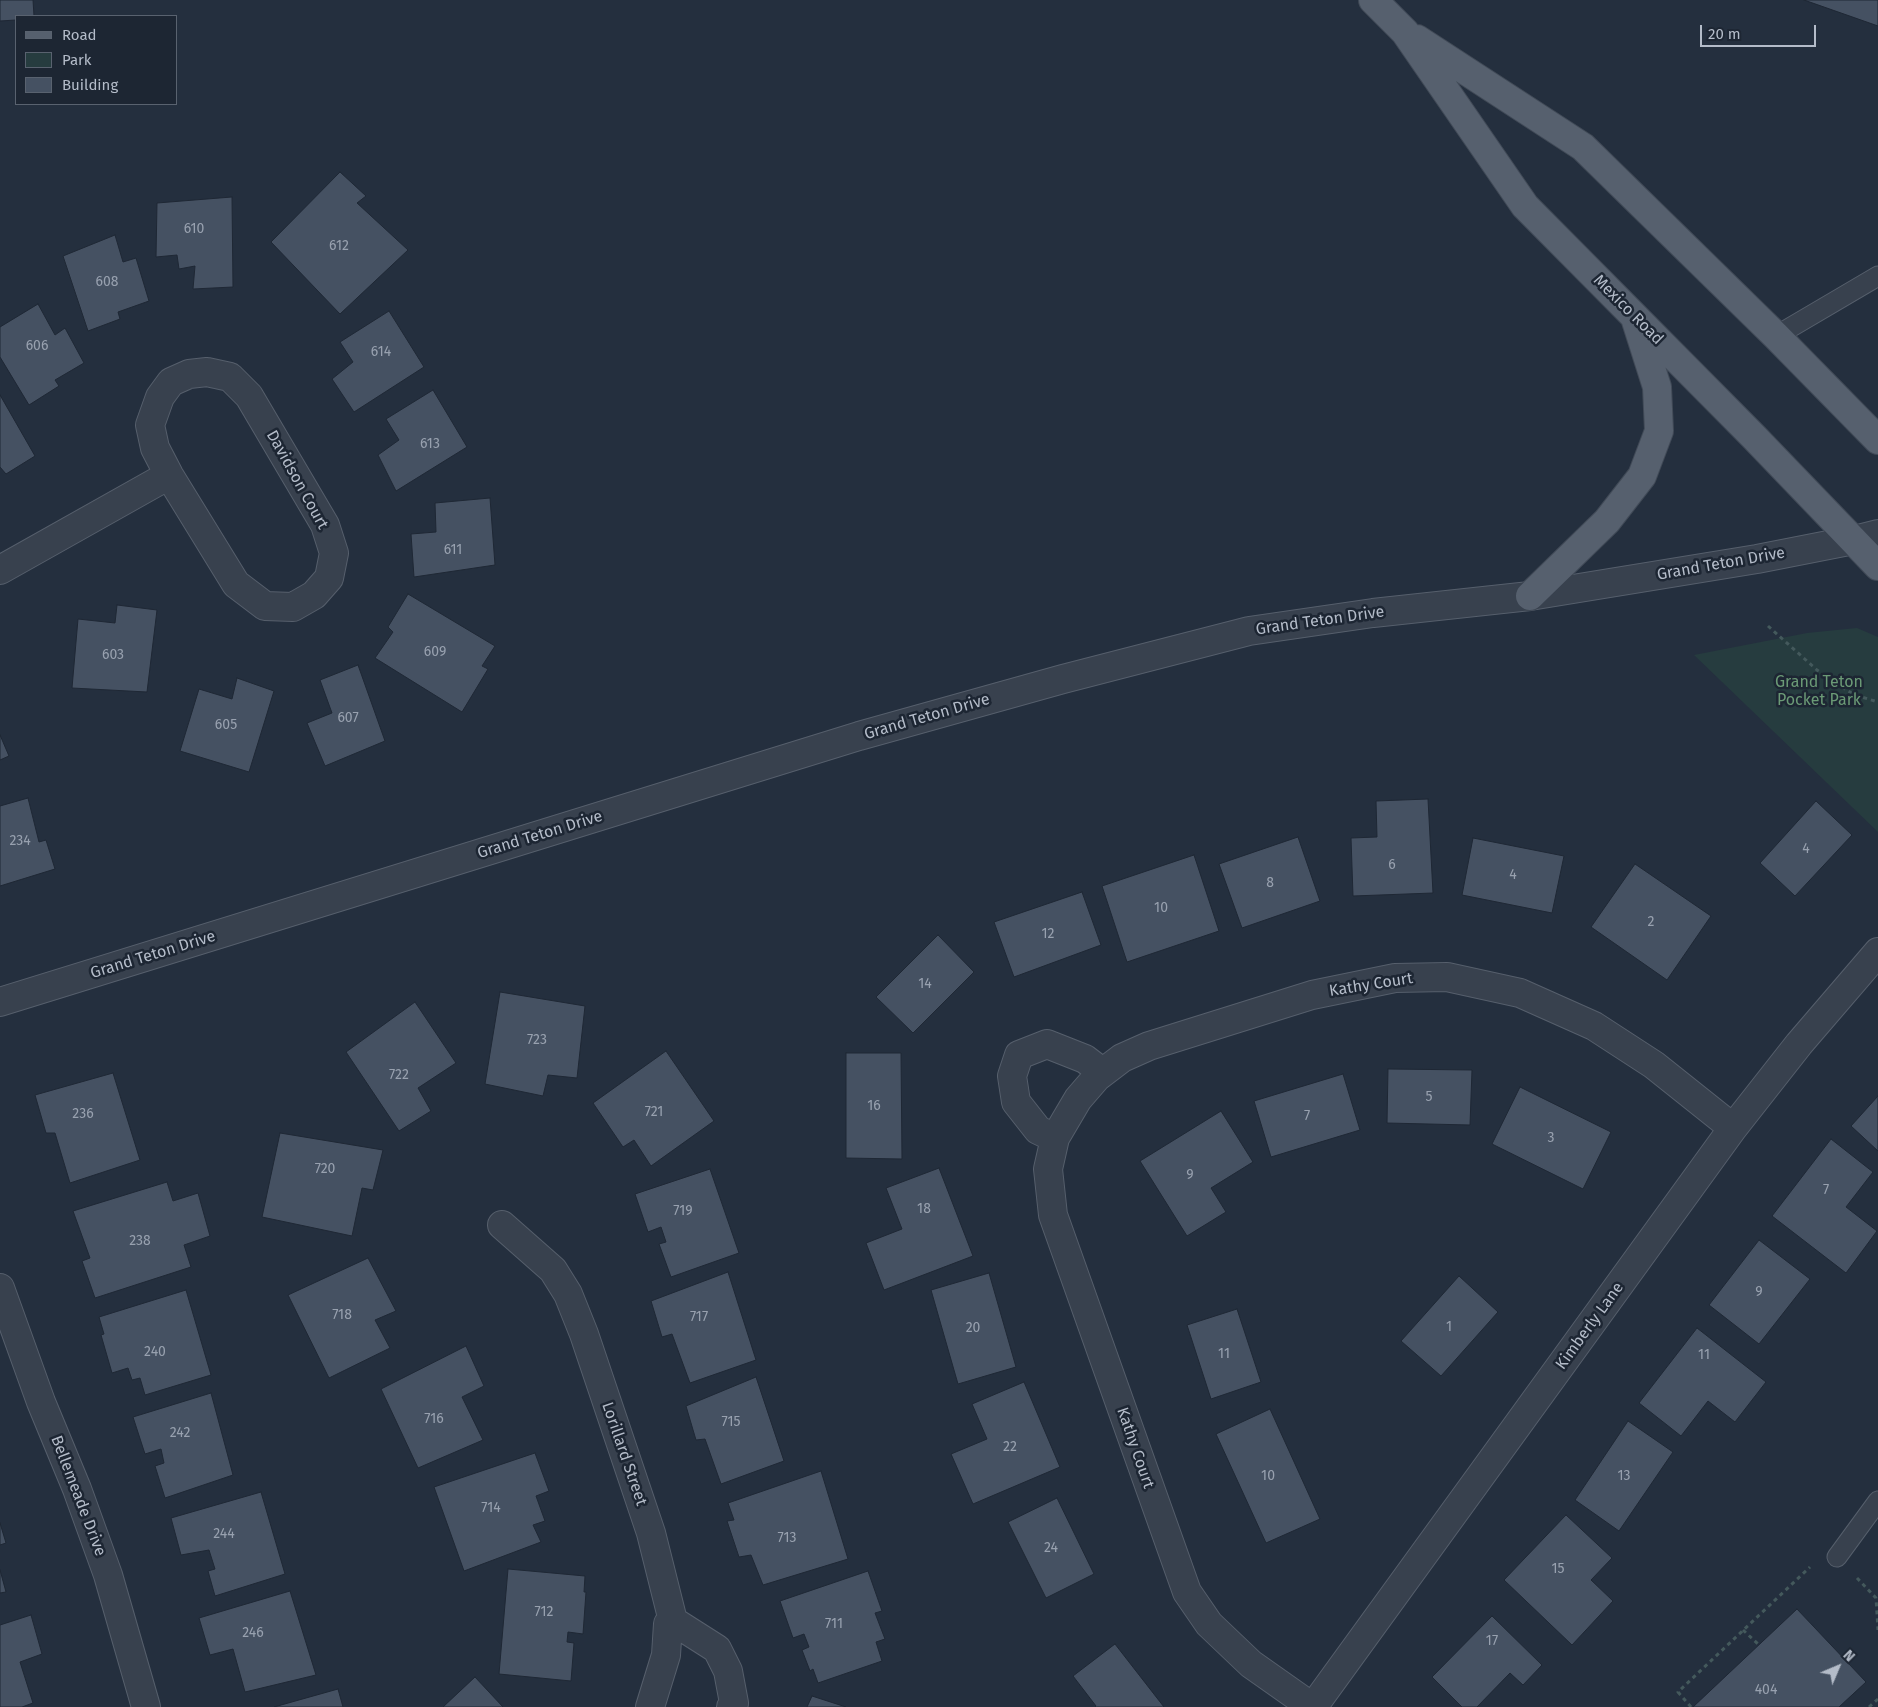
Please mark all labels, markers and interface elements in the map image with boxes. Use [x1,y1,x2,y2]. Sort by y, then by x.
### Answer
legend [15,15,178,105]
scale bar [1703,15,1819,47]
text: 20 m [1708,25,1741,43]
text: Road [62,26,97,44]
text: Park [62,51,92,69]
text: Building [62,76,118,94]
house number: 610 [184,221,204,237]
house number: 612 [329,238,349,254]
street label: Mexico Road [1589,271,1667,349]
house number: 608 [96,274,118,290]
house number: 606 [26,338,48,354]
house number: 614 [371,344,391,360]
street label: Davidson Court [262,427,332,533]
house number: 613 [420,436,440,452]
house number: 611 [444,542,462,558]
street label: Grand Teton Drive [1655,543,1787,585]
street label: Grand Teton Drive [1254,602,1386,640]
house number: 609 [424,644,446,660]
house number: 603 [102,647,124,663]
park label: Grand Teton Pocket Park [1775,673,1863,711]
street label: Grand Teton Drive [862,690,992,744]
house number: 607 [337,710,359,726]
house number: 605 [215,717,237,733]
street label: Grand Teton Drive [475,807,605,863]
house number: 234 [9,833,31,849]
house number: 4 [1802,841,1810,857]
house number: 6 [1388,857,1396,873]
house number: 4 [1509,867,1517,883]
house number: 8 [1266,875,1274,891]
house number: 10 [1154,900,1168,916]
house number: 2 [1648,914,1654,930]
house number: 12 [1042,926,1054,942]
street label: Grand Teton Drive [88,927,218,983]
street label: Kathy Court [1328,969,1414,1001]
house number: 14 [918,976,932,992]
house number: 723 [527,1032,547,1048]
house number: 722 [389,1067,409,1083]
house number: 5 [1425,1089,1433,1105]
house number: 16 [867,1098,881,1114]
house number: 721 [645,1104,663,1120]
house number: 236 [72,1106,94,1122]
house number: 7 [1304,1108,1310,1124]
house number: 3 [1548,1130,1554,1146]
house number: 720 [315,1161,335,1177]
house number: 9 [1186,1167,1194,1183]
house number: 7 [1823,1182,1829,1198]
house number: 18 [917,1201,931,1217]
house number: 719 [673,1203,693,1219]
house number: 238 [129,1233,151,1249]
street label: Kimberly Lane [1552,1279,1628,1373]
house number: 9 [1755,1284,1763,1300]
house number: 718 [332,1307,352,1323]
house number: 717 [690,1309,708,1325]
house number: 1 [1446,1319,1452,1335]
house number: 20 [966,1320,980,1336]
house number: 240 [144,1344,166,1360]
house number: 11 [1218,1346,1230,1362]
house number: 11 [1698,1347,1710,1363]
street label: Lorillard Street [597,1400,651,1508]
street label: Kathy Court [1112,1405,1158,1491]
house number: 716 [424,1411,444,1427]
house number: 715 [721,1414,741,1430]
house number: 242 [170,1425,190,1441]
street label: Bellemeade Drive [46,1433,110,1559]
house number: 22 [1003,1439,1017,1455]
house number: 10 [1261,1468,1275,1484]
house number: 13 [1617,1468,1631,1484]
house number: 714 [481,1500,501,1516]
house number: 244 [213,1526,235,1542]
house number: 713 [777,1530,797,1546]
house number: 24 [1044,1540,1058,1556]
house number: 15 [1551,1561,1565,1577]
house number: 712 [535,1604,553,1620]
house number: 711 [825,1616,843,1632]
house number: 246 [242,1625,264,1641]
house number: 17 [1486,1633,1498,1649]
north arrow [1813,1642,1863,1692]
text: N [1840,1647,1858,1665]
house number: 404 [1755,1682,1777,1698]

